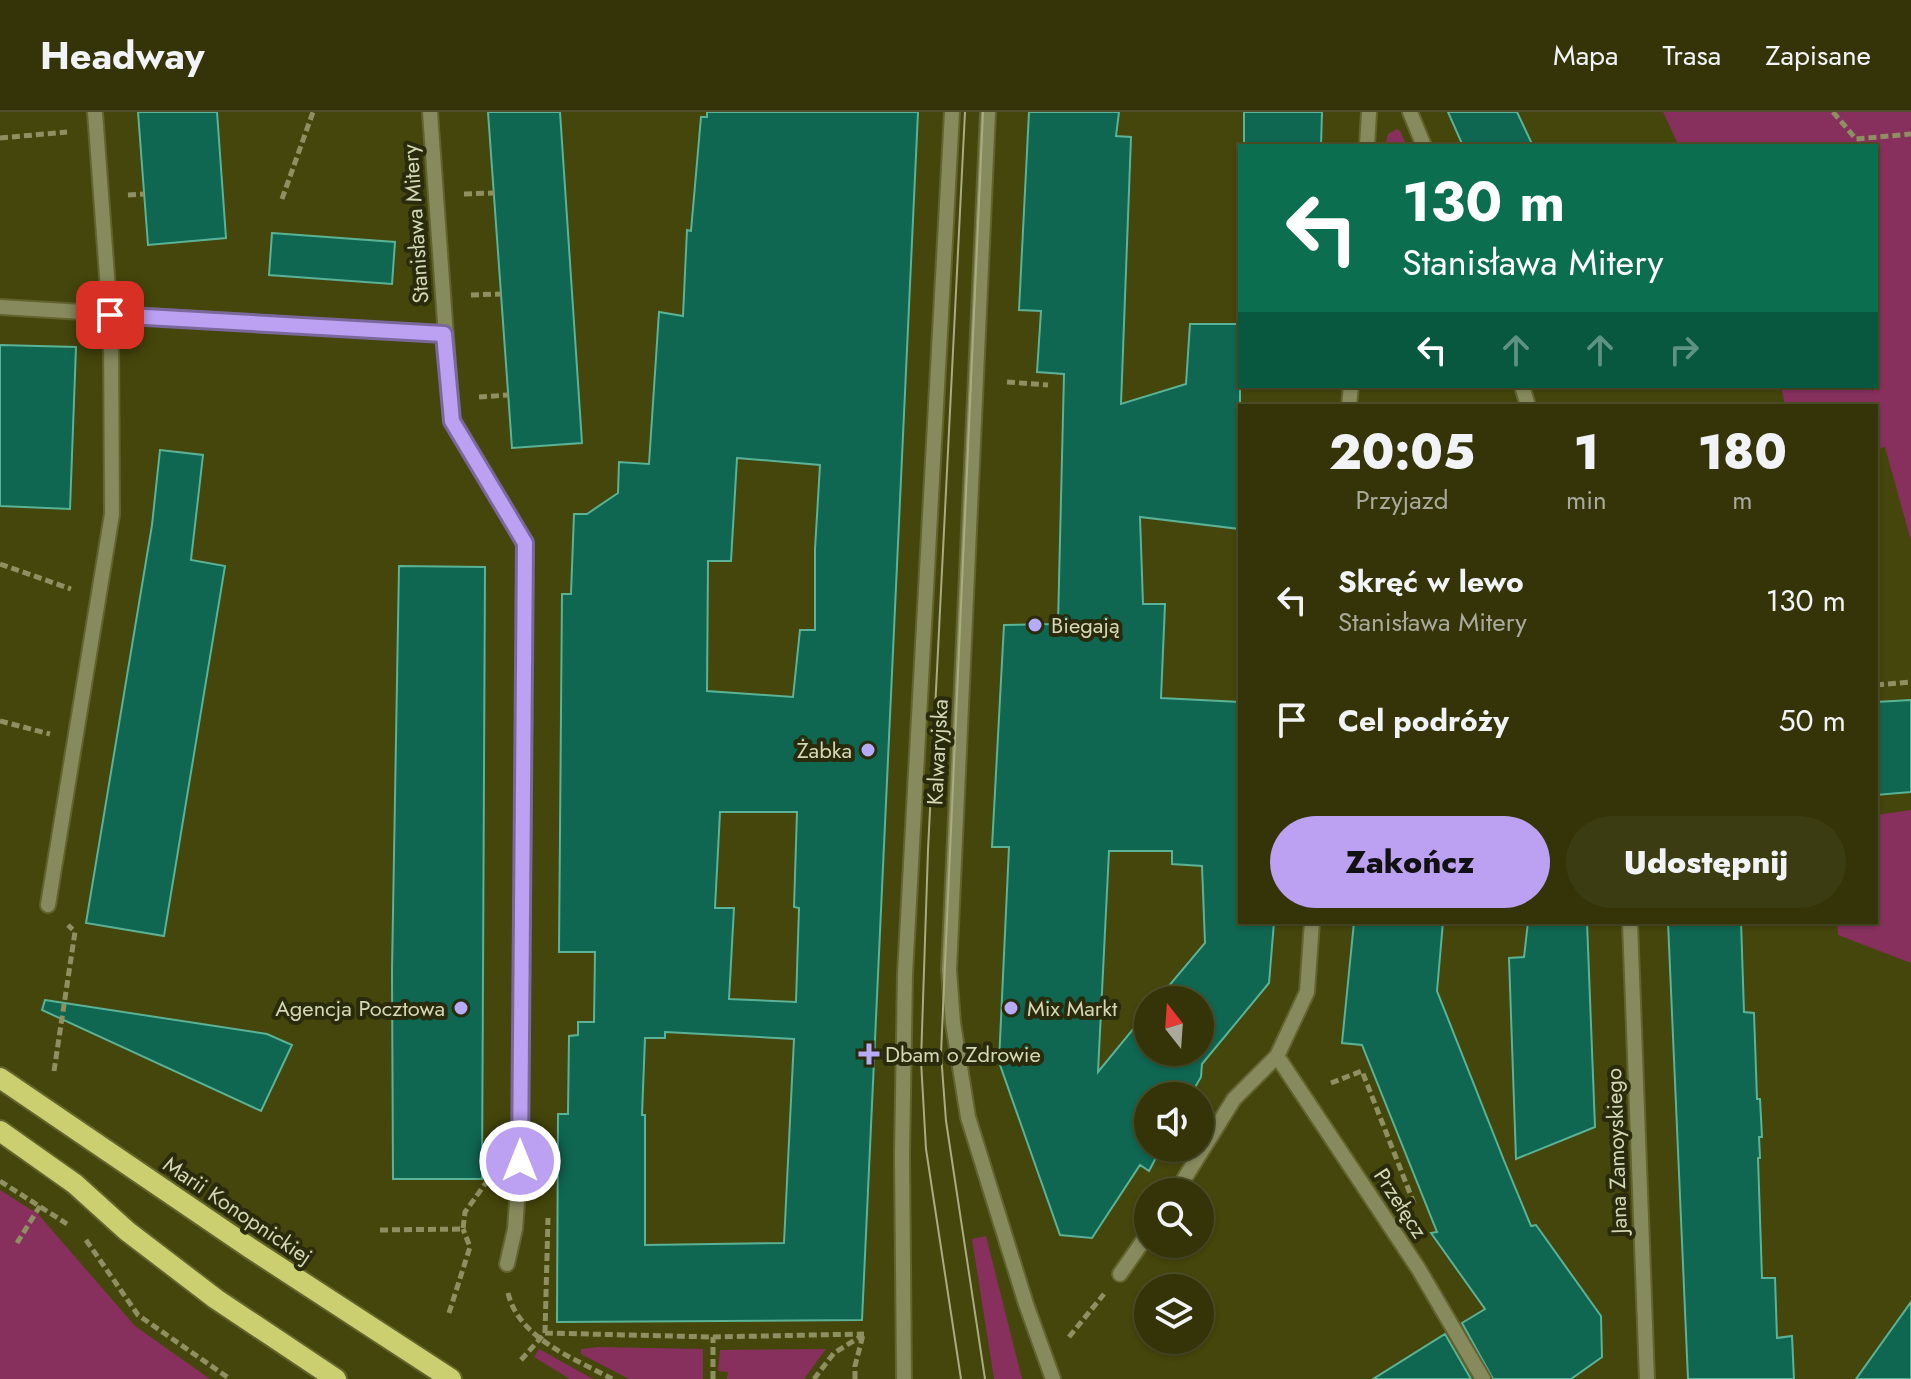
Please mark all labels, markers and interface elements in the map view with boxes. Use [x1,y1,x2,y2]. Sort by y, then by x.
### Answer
text: Headway [40,28,205,83]
text: Mapa [1553,35,1619,76]
text: Trasa [1663,35,1721,76]
text: Zapisane [1765,35,1871,76]
street label: Stanisława Mitery [393,143,437,305]
text: 130 m [1402,161,1565,242]
icon: left [1270,176,1374,280]
text: Stanisława Mitery [1402,236,1663,288]
pin [76,281,144,349]
icon: arrive [88,293,132,337]
icon: left [1410,328,1454,372]
icon: ahead [1494,328,1538,372]
icon: ahead [1578,328,1622,372]
icon: right [1662,328,1706,372]
text: 20:05 [1329,418,1475,487]
text: 1 [1574,418,1599,487]
text: 180 [1698,418,1787,487]
text: Przyjazd [1356,481,1449,519]
text: min [1566,481,1607,519]
text: m [1732,481,1752,519]
text: Skręć w lewo [1338,560,1524,603]
icon: left [1270,578,1314,622]
text: 130 m [1766,579,1846,622]
text: Stanisława Mitery [1338,603,1527,641]
place label: Biegają [1051,609,1120,641]
marker: Biegają [1026,616,1044,634]
street label: Kalwaryjska [918,698,956,806]
icon: arrive [1270,698,1314,742]
text: Cel podróży [1338,699,1509,742]
text: 50 m [1779,699,1846,742]
place label: Żabka [797,734,852,766]
marker: Żabka [859,741,877,759]
button: Zakończ [1270,816,1550,908]
button: Udostępnij [1566,816,1846,908]
north arrow [1134,986,1214,1066]
map controls [1134,986,1214,1354]
place label: Agencja Pocztowa [275,992,445,1024]
place label: Mix Markt [1027,992,1118,1024]
marker: Agencja Pocztowa [452,999,470,1017]
marker: Mix Markt [1002,999,1020,1017]
place label: Dbam o Zdrowie [885,1038,1041,1070]
marker: Dbam o Zdrowie [860,1045,878,1063]
street label: Jana Zamoyskiego [1597,1068,1635,1237]
button: sound [1134,1082,1214,1162]
position arrow [478,1119,562,1203]
street label: Marii Konopnickiej [157,1148,319,1272]
street label: Przełęcz [1366,1162,1436,1244]
button: search [1134,1178,1214,1258]
button: layers [1134,1274,1214,1354]

